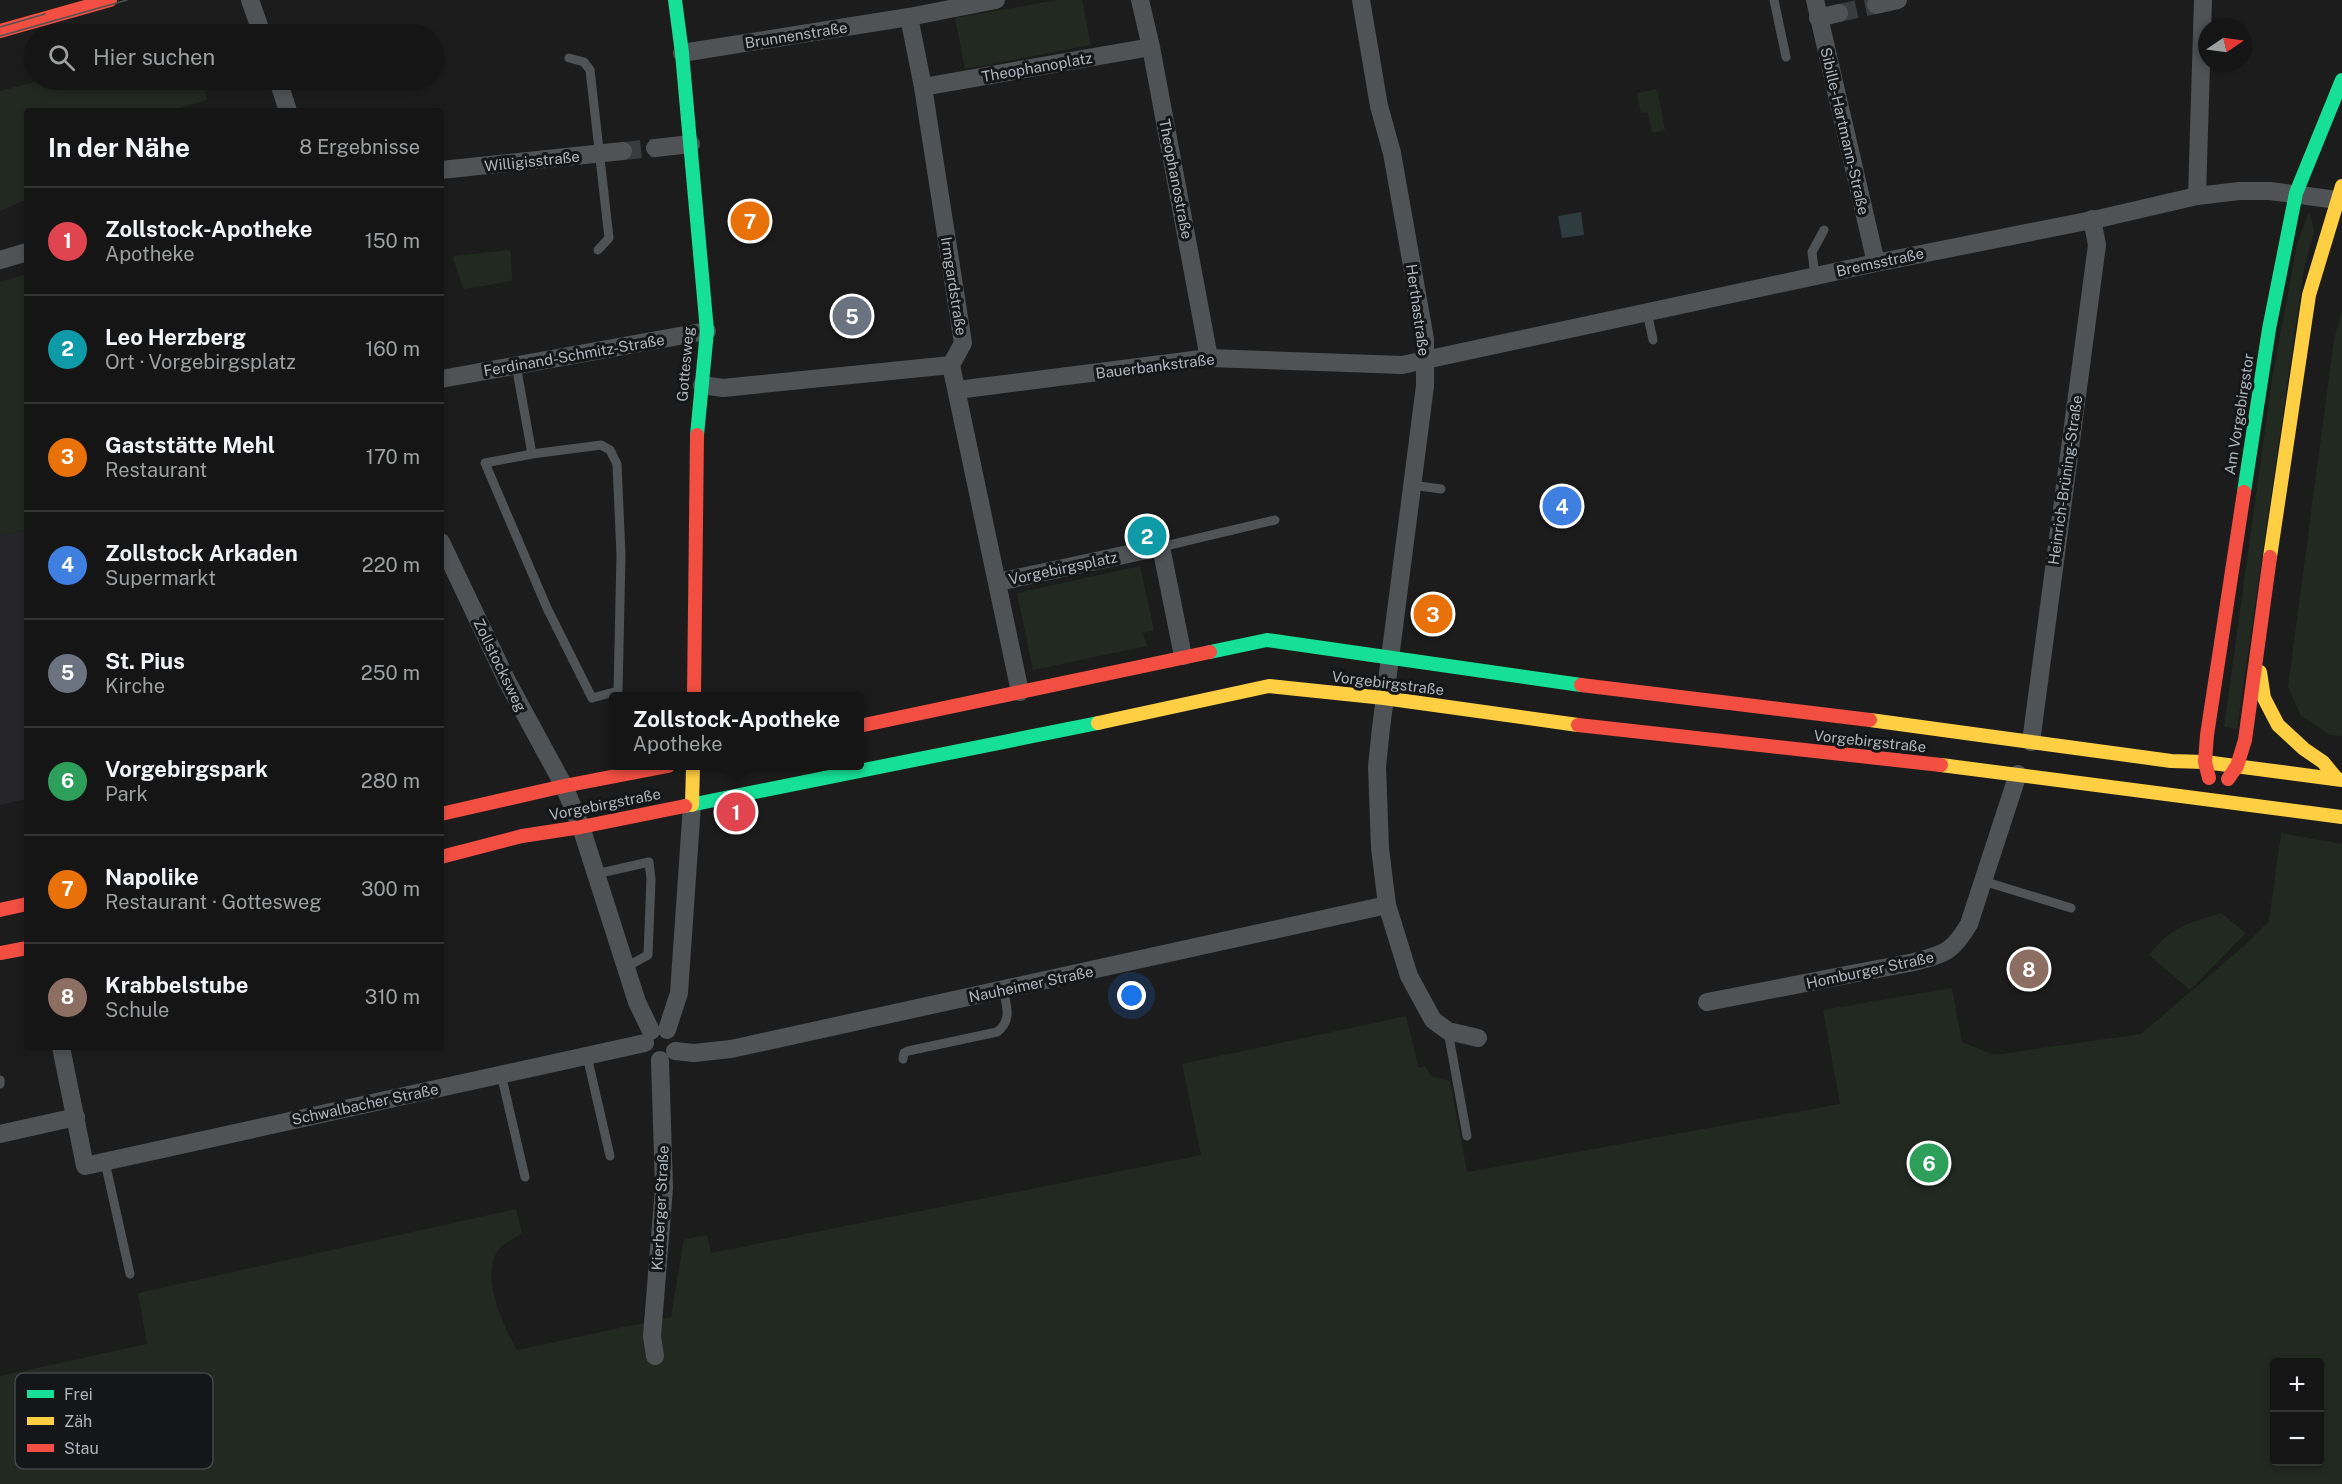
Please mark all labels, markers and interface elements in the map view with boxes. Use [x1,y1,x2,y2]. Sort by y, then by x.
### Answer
north arrow [2198,18,2252,72]
street label: Brunnenstraße [744,19,848,51]
search box [24,24,444,90]
icon: search [45,41,78,74]
text: Hier suchen [93,44,215,70]
street label: Sibille-Hartmann-Straße [1817,46,1873,216]
street label: Theophanoplatz [980,49,1094,85]
street label: Theophanostraße [1156,118,1196,240]
text: In der Nähe [48,132,190,163]
text: 8 Ergebnisse [299,135,420,159]
street label: Willigisstraße [484,148,580,174]
pin: 7 [730,198,770,244]
text: Zollstock-Apotheke [105,216,312,242]
text: 1 [63,229,72,253]
text: 150 m [365,229,420,253]
street label: Irmgardstraße [938,235,970,337]
text: Apotheke [105,242,195,266]
street label: Bremsstraße [1835,244,1925,280]
street label: Herthastraße [1403,263,1433,357]
pin: 5 [832,294,872,338]
text: Leo Herzberg [105,324,246,350]
street label: Gottesweg [673,326,697,402]
street label: Ferdinand-Schmitz-Straße [482,331,666,379]
text: 2 [61,337,74,361]
text: 160 m [365,337,420,361]
text: Ort · Vorgebirgsplatz [105,350,296,374]
street label: Bauerbankstraße [1094,350,1216,382]
street label: Am Vorgebirgstor [2221,352,2257,476]
street label: Heinrich-Brüning-Straße [2045,394,2085,566]
text: Gaststätte Mehl [105,432,275,458]
text: 3 [61,445,74,469]
text: 170 m [366,445,420,469]
text: Restaurant [105,458,207,482]
pin: 4 [1542,484,1582,528]
pin: 2 [1128,514,1166,558]
text: Zollstock Arkaden [105,540,298,566]
street label: Vorgebirgsplatz [1007,548,1119,588]
text: 4 [61,553,74,577]
text: 220 m [362,553,420,577]
text: Supermarkt [105,566,216,590]
pin: 3 [1414,592,1452,636]
street label: Zollstocksweg [470,616,530,714]
text: St. Pius [105,648,185,674]
text: 5 [61,661,74,685]
text: 250 m [361,661,420,685]
street label: Vorgebirgstraße [1331,668,1445,698]
text: Kirche [105,674,165,698]
popup [609,692,864,770]
text: Zollstock-Apotheke [633,706,840,732]
street label: Vorgebirgstraße [1813,727,1927,755]
text: Apotheke [633,732,723,756]
text: Vorgebirgspark [105,756,268,782]
text: 6 [61,769,74,793]
text: 280 m [361,769,420,793]
text: Park [105,782,148,806]
street label: Vorgebirgstraße [548,785,662,823]
pin: 1 [716,790,756,834]
text: Napolike [105,864,199,890]
text: 7 [61,877,74,901]
text: 300 m [361,877,420,901]
text: Restaurant · Gottesweg [105,890,322,914]
pin: 8 [2010,946,2048,992]
street label: Homburger Straße [1805,948,1935,992]
street label: Nauheimer Straße [967,962,1095,1006]
text: Krabbelstube [105,972,248,998]
your location [1117,981,1146,1010]
text: 8 [61,985,74,1009]
text: 310 m [365,985,420,1009]
text: Schule [105,998,169,1022]
street label: Schwalbacher Straße [290,1080,440,1128]
pin: 6 [1910,1140,1948,1186]
street label: Kierberger Straße [648,1145,672,1271]
map controls [2270,1358,2324,1466]
button: + [2270,1358,2324,1412]
legend [15,1373,213,1469]
text: Frei [64,1385,93,1404]
text: Zäh [64,1412,92,1431]
button: − [2270,1412,2324,1466]
text: Stau [64,1439,99,1458]

